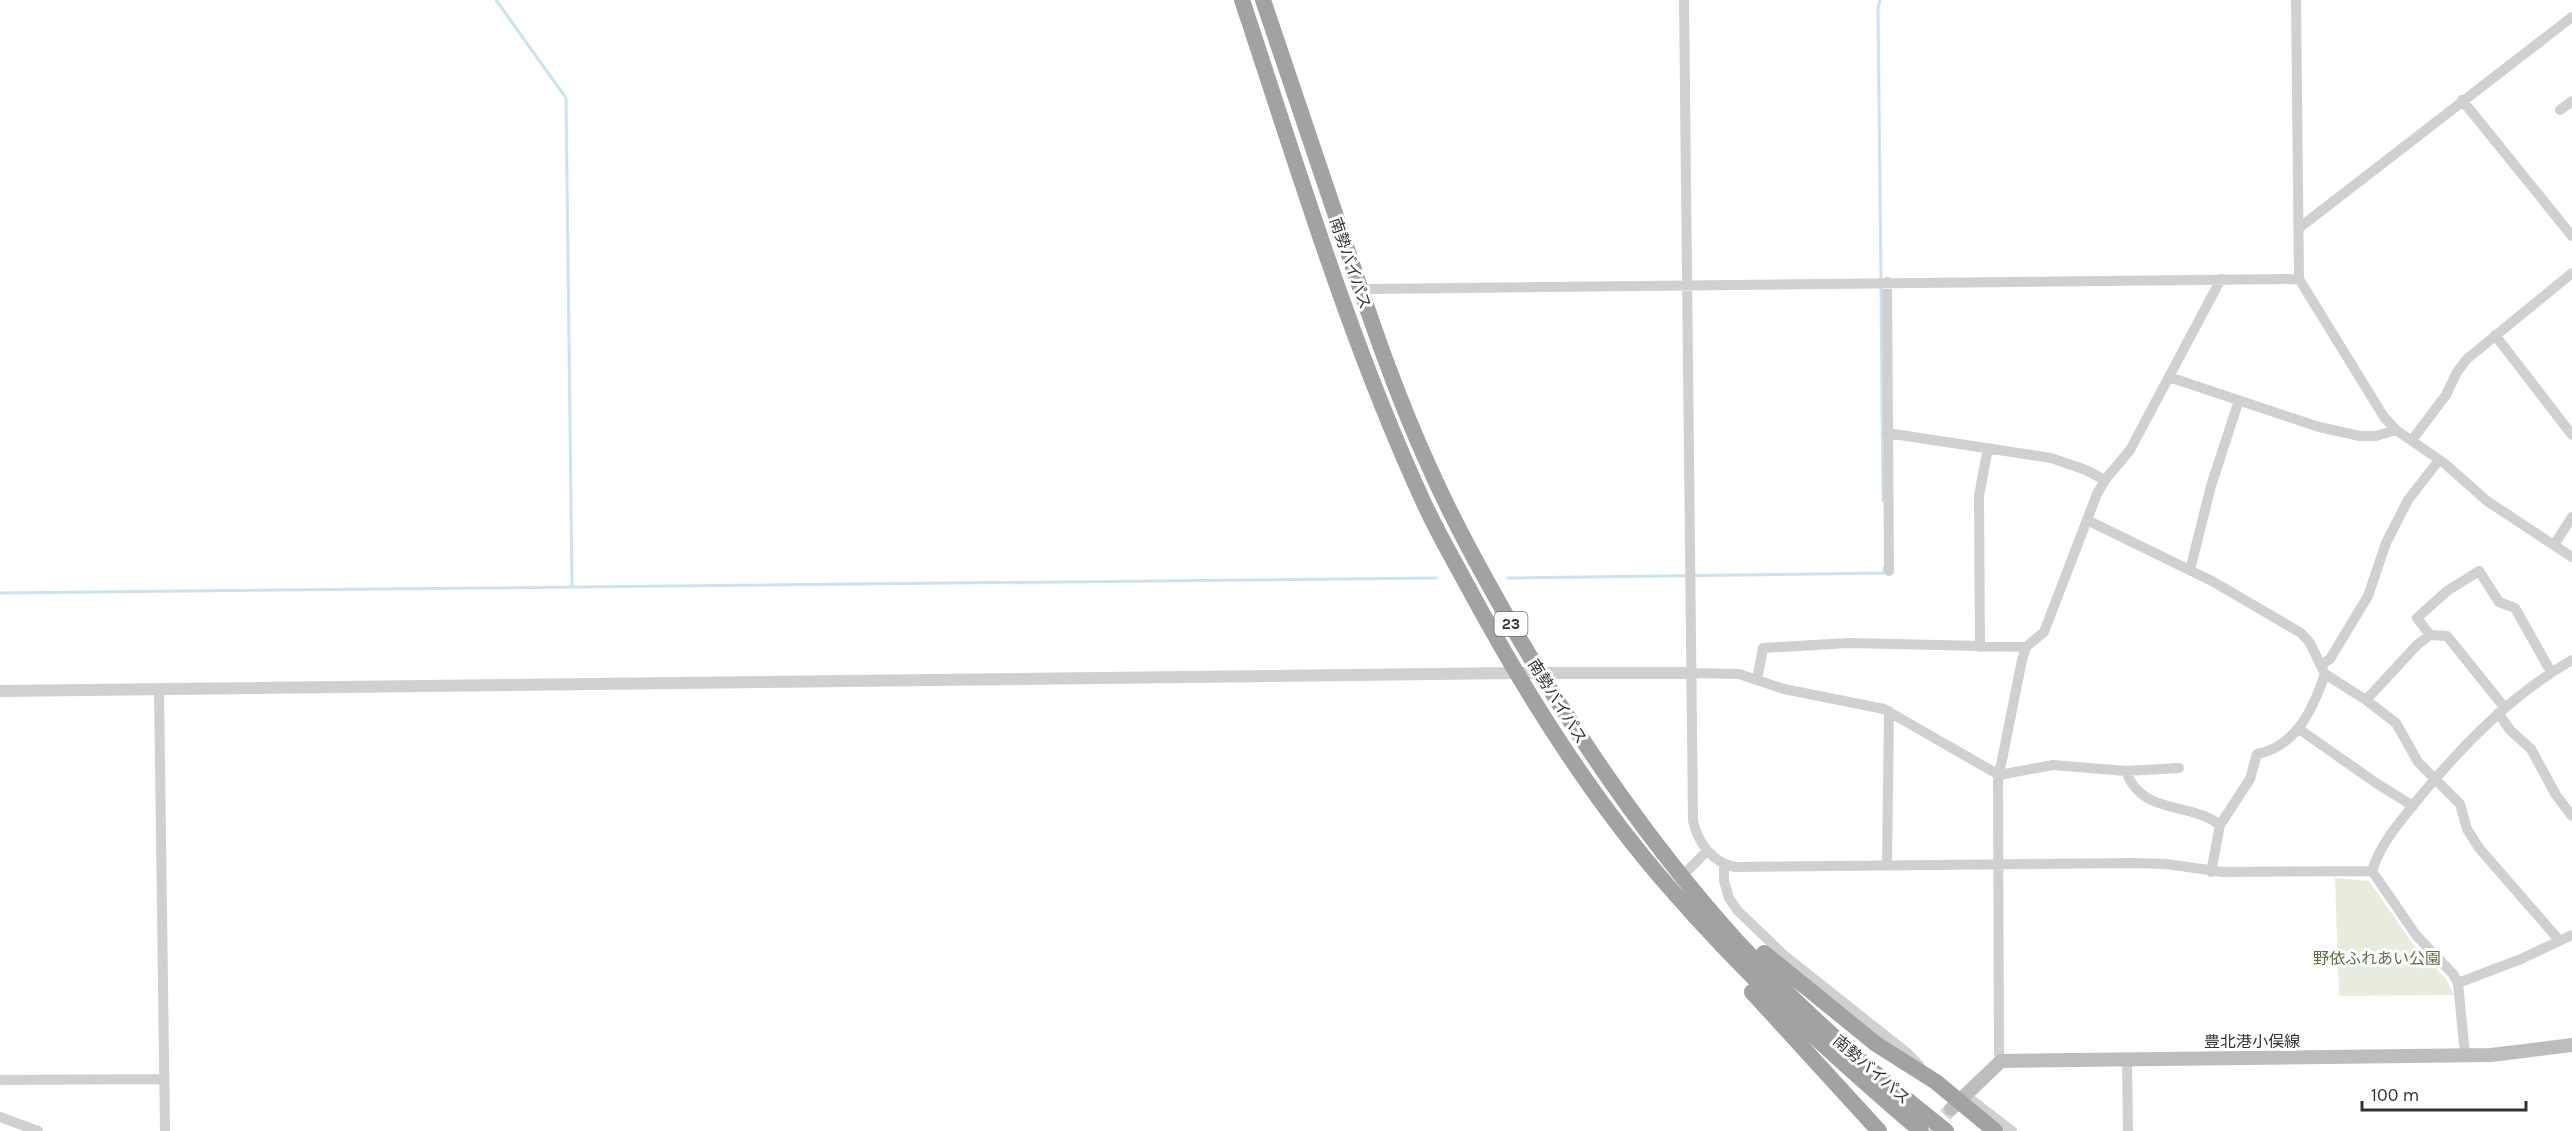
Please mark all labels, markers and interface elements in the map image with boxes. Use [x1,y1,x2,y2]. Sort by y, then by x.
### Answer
street label: 南勢バイパス [1326,215,1375,311]
road number: 23 [1494,612,1528,636]
street label: 南勢バイパス [1524,656,1591,747]
park label: 野依ふれあい公園 [2313,949,2441,968]
street label: 南勢バイパス [1829,1031,1914,1108]
street label: 豊北港小俣線 [2204,1032,2300,1051]
scale bar [2362,1074,2526,1112]
text: 100 m [2371,1084,2419,1106]

